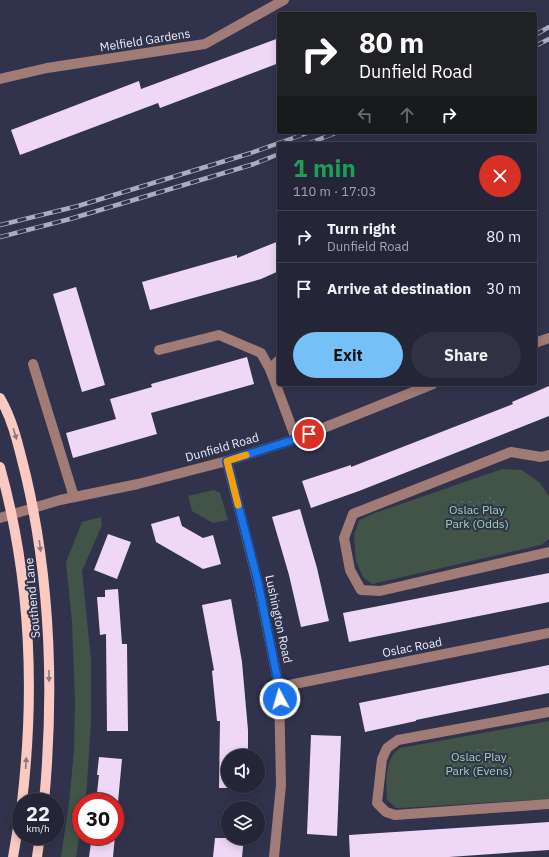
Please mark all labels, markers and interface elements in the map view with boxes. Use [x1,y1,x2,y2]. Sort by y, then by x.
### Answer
text: 80 m [359,24,424,61]
street label: Melfield Gardens [99,25,191,55]
icon: right [293,28,345,80]
text: Dunfield Road [359,60,473,83]
icon: left [354,104,376,126]
icon: ahead [396,104,418,126]
icon: right [438,104,460,126]
text: 1 min [293,152,356,184]
button: close [479,155,521,197]
text: 110 m · 17:03 [293,183,376,200]
text: Turn right [327,219,396,238]
icon: right [293,226,315,248]
text: 80 m [486,227,521,246]
text: Dunfield Road [327,238,409,255]
icon: arrive [293,278,315,300]
text: Arrive at destination [327,279,471,298]
text: 30 m [486,279,521,298]
button: Exit [293,332,403,378]
button: Share [411,332,521,378]
pin [292,417,326,451]
icon: arrive [298,423,320,445]
one-way arrow [12,428,18,440]
street label: Dunfield Road [184,429,260,465]
park label: Oslac Play Park (Odds) [445,502,509,531]
one-way arrow [37,540,43,552]
street label: Southend Lane [21,557,43,639]
street label: Lushington Road [262,574,296,664]
street label: Oslac Road [381,634,443,660]
one-way arrow [46,670,53,682]
position arrow [259,678,301,720]
map controls [221,749,265,845]
button: sound [221,749,265,793]
park label: Oslac Play Park (Evens) [445,749,513,778]
one-way arrow [23,757,29,769]
speed limit sign: 30 [72,793,124,845]
text: 22 [26,800,50,827]
button: layers [221,801,265,845]
text: km/h [26,822,50,835]

